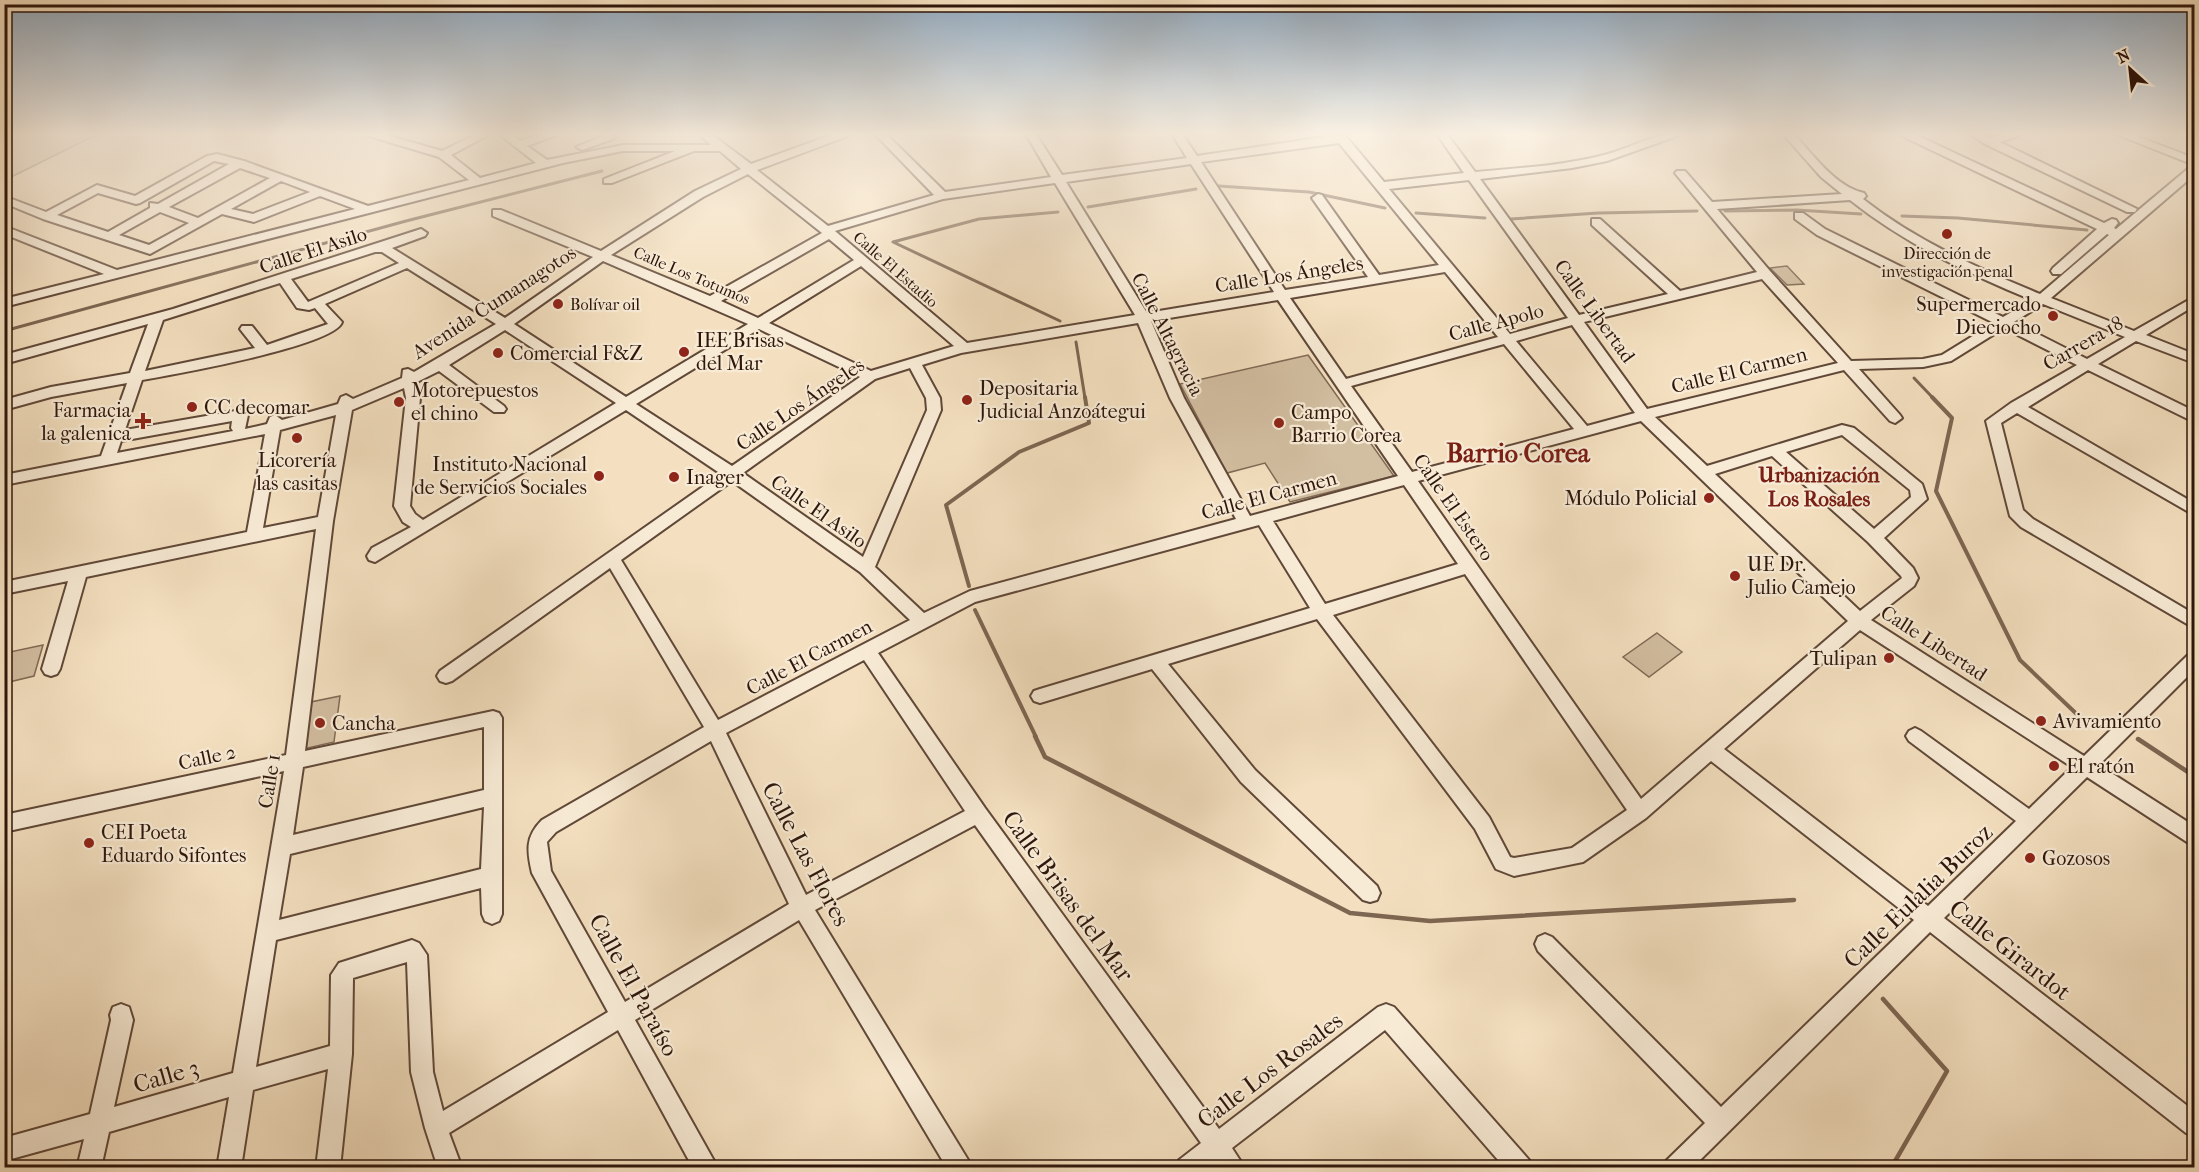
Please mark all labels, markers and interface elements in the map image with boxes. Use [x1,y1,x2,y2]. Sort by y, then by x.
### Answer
north arrow [2100,39,2160,99]
text: N [2114,44,2134,67]
street label: Calle El Asilo [257,222,370,279]
street label: Calle El Estadio [849,227,942,311]
marker: Dirección de investigación penal [1940,227,1954,241]
street label: Avenida Cumanagotos [407,241,581,365]
street label: Calle Los Totumos [631,242,753,309]
place label: Dirección de investigación penal [1881,244,2013,281]
street label: Calle Los Ángeles [1213,250,1365,298]
street label: Calle Libertad [1549,255,1640,368]
street label: Calle Altagracia [1127,269,1209,400]
place label: Supermercado Dieciocho [1916,293,2041,339]
place label: Bolívar oil [570,295,641,314]
marker: Bolívar oil [551,297,565,311]
street label: Calle Apolo [1446,299,1546,346]
marker: Supermercado Dieciocho [2046,309,2060,323]
street label: Carrera 18 [2039,311,2127,376]
place label: IEE Brisas del Mar [696,329,784,375]
place label: Comercial F&Z [510,342,643,365]
street label: Calle El Carmen [1669,342,1810,398]
marker: IEE Brisas del Mar [677,345,691,359]
marker: Comercial F&Z [491,346,505,360]
street label: Calle Los Ángeles [731,352,869,456]
place label: Depositaria Judicial Anzoátegui [977,377,1146,423]
place label: Motorepuestos el chino [411,379,538,425]
marker: Depositaria Judicial Anzoátegui [960,393,974,407]
marker: Motorepuestos el chino [392,395,406,409]
place label: CC decomar [204,396,310,419]
place label: Farmacia la galenica [40,399,132,445]
marker: CC decomar [185,400,199,414]
place label: Campo Barrio Corea [1291,401,1402,447]
marker: Farmacia la galenica [136,414,150,428]
marker: Campo Barrio Corea [1272,416,1286,430]
marker: Licorería las casitas [290,431,304,445]
district label: Barrio Corea [1446,438,1591,469]
place label: Licorería las casitas [255,449,338,495]
street label: Calle El Estero [1408,449,1499,565]
place label: Instituto Nacional de Servicios Sociales [414,453,587,499]
district label: Urbanización Los Rosales [1757,463,1880,511]
place label: Inager [686,466,744,489]
street label: Calle El Carmen [1199,466,1340,525]
marker: Instituto Nacional de Servicios Sociales [592,469,606,483]
marker: Inager [667,470,681,484]
street label: Calle El Asilo [766,470,871,553]
place label: Módulo Policial [1564,487,1697,510]
marker: Módulo Policial [1702,491,1716,505]
place label: UE Dr. Julio Camejo [1745,553,1856,599]
marker: UE Dr. Julio Camejo [1728,569,1742,583]
street label: Calle Libertad [1876,601,1992,687]
street label: Calle El Carmen [742,614,876,700]
place label: Tulipan [1810,647,1877,670]
marker: Tulipan [1882,651,1896,665]
place label: Avivamiento [2052,710,2161,733]
place label: Cancha [332,712,396,735]
marker: Avivamiento [2034,714,2048,728]
marker: Cancha [313,716,327,730]
street label: Calle 2 [176,740,238,775]
street label: Calle 1 [254,752,285,810]
place label: El ratón [2066,755,2135,778]
marker: El ratón [2047,759,2061,773]
street label: Calle Las Flores [756,777,856,931]
street label: Calle Brisas del Mar [997,805,1140,987]
street label: Calle Eulalia Buroz [1838,818,1998,974]
place label: CEI Poeta Eduardo Sifontes [101,821,246,867]
marker: CEI Poeta Eduardo Sifontes [82,836,96,850]
place label: Gozosos [2042,847,2110,870]
marker: Gozosos [2023,851,2037,865]
street label: Calle Girardot [1944,894,2077,1006]
street label: Calle El Paraíso [583,909,685,1061]
street label: Calle Los Rosales [1192,1006,1348,1134]
street label: Calle 3 [130,1053,202,1099]

